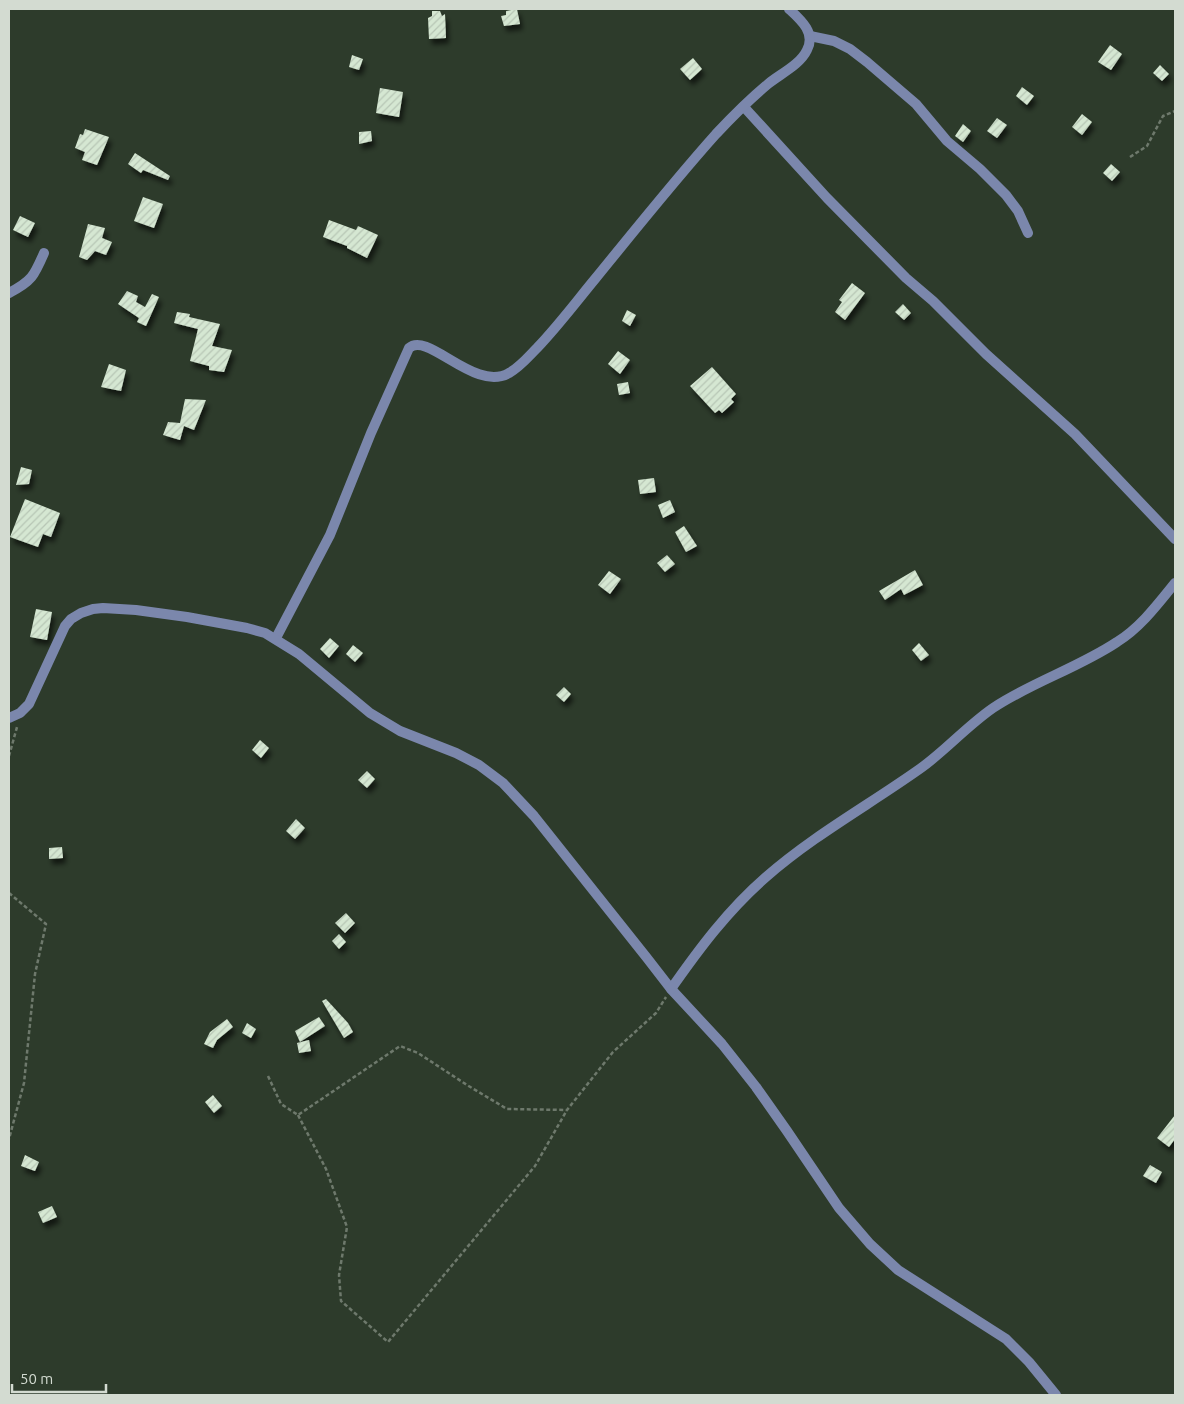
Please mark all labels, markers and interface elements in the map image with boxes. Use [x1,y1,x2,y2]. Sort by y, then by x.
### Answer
scale bar [12,1362,106,1394]
text: 50 m [20,1370,53,1387]

